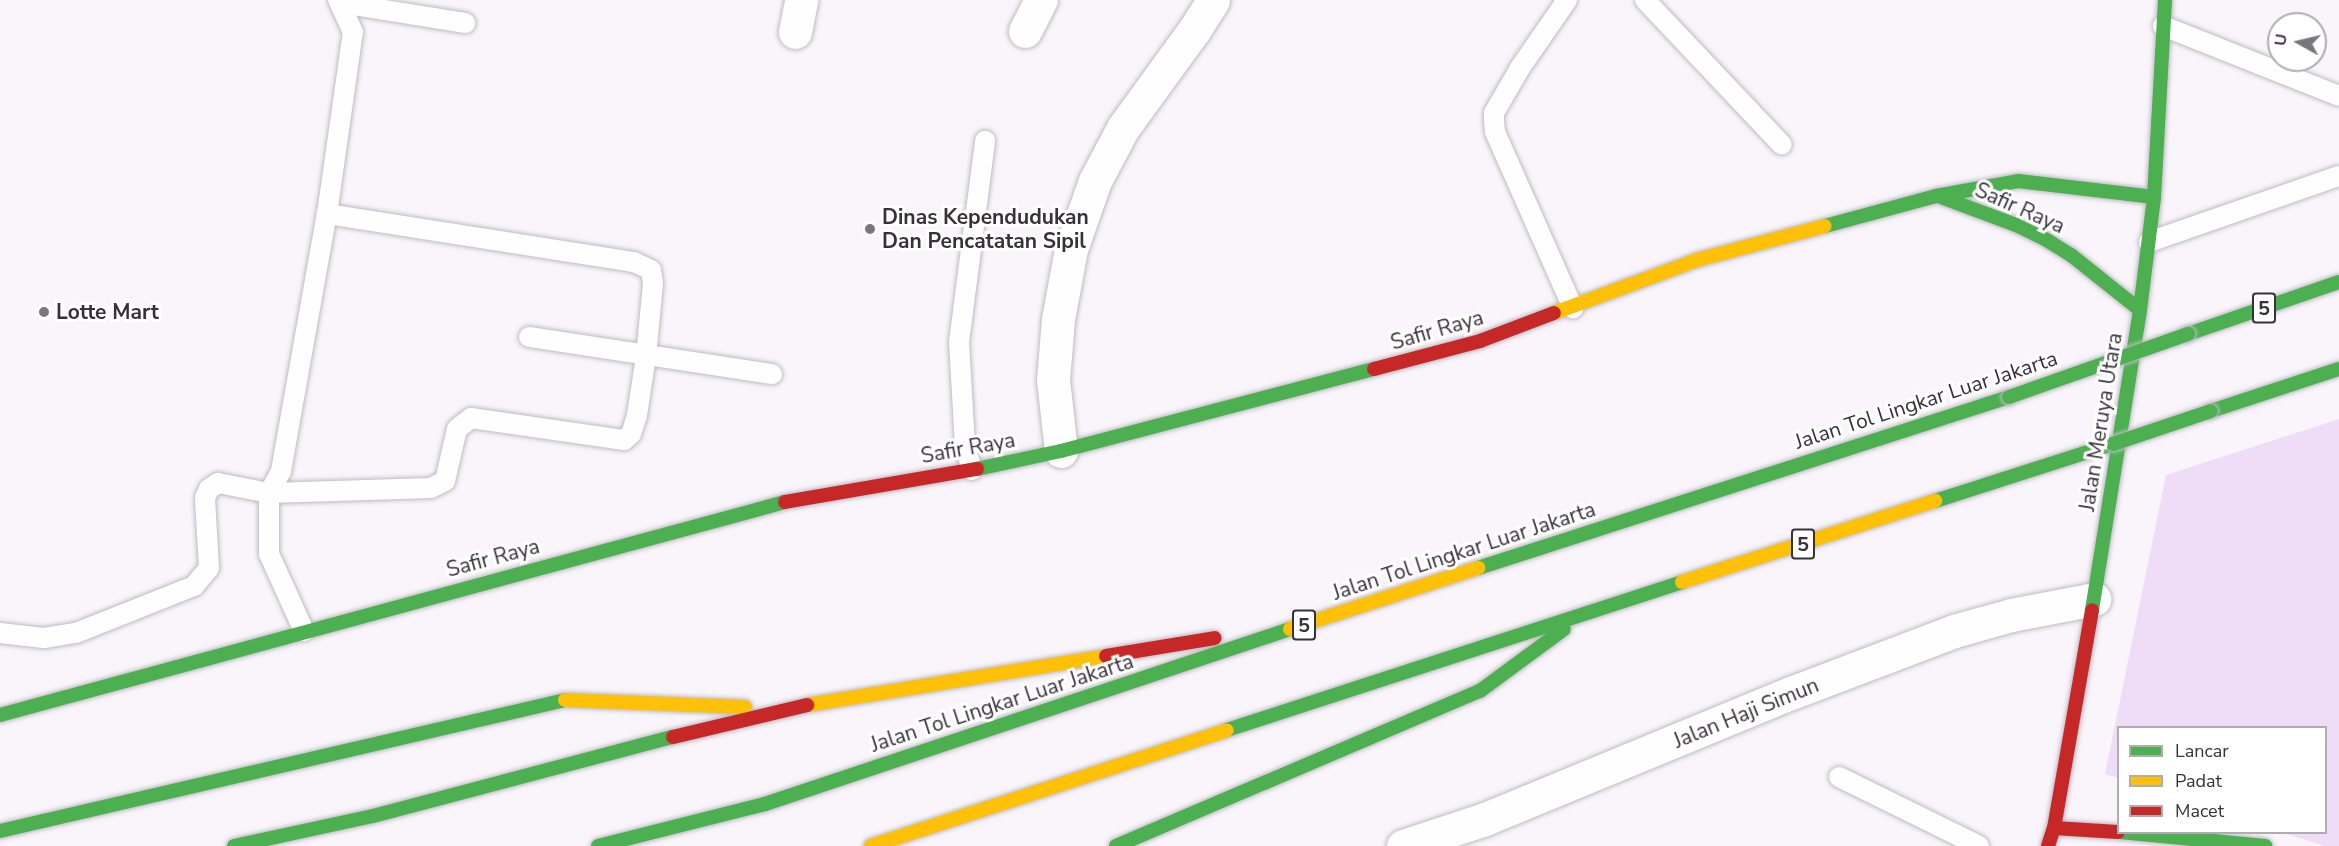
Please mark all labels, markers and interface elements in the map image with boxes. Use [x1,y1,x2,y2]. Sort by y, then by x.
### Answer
north arrow [2267,12,2327,72]
text: U [2269,32,2293,47]
street label: Safir Raya [1971,177,2069,239]
place label: Dinas Kependudukan Dan Pencatatan Sipil [882,204,1089,254]
marker: Dinas Kependudukan Dan Pencatatan Sipil [863,222,877,236]
road number: 5 [2252,291,2276,325]
place label: Lotte Mart [56,299,159,325]
marker: Lotte Mart [37,305,51,319]
street label: Safir Raya [1388,305,1486,355]
street label: Jalan Meruya Utara [2074,331,2128,513]
street label: Jalan Tol Lingkar Luar Jakarta [1791,346,2061,454]
street label: Safir Raya [919,427,1017,469]
street label: Jalan Tol Lingkar Luar Jakarta [1329,497,1599,605]
road number: 5 [1791,527,1815,561]
street label: Safir Raya [444,533,542,583]
road number: 5 [1292,608,1316,642]
street label: Jalan Tol Lingkar Luar Jakarta [867,649,1137,757]
street label: Jalan Haji Simun [1670,672,1822,754]
legend [2117,726,2327,834]
text: Lancar [2175,739,2229,763]
text: Padat [2175,769,2222,793]
text: Macet [2175,799,2224,823]

